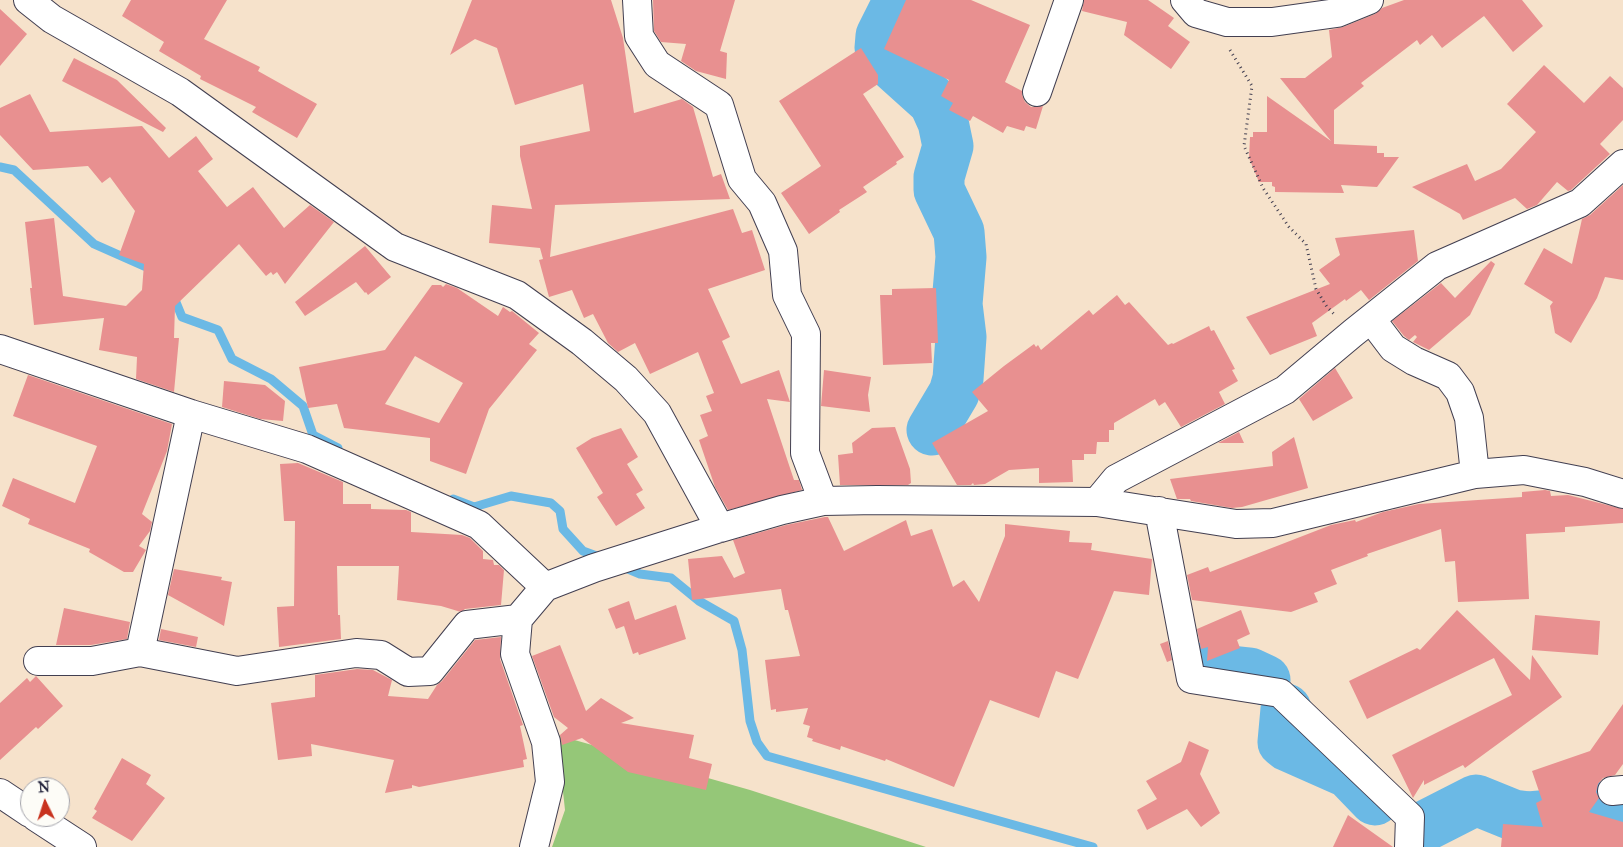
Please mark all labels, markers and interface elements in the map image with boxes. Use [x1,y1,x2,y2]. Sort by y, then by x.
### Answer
north arrow [20,777,70,827]
text: N [37,779,51,796]

